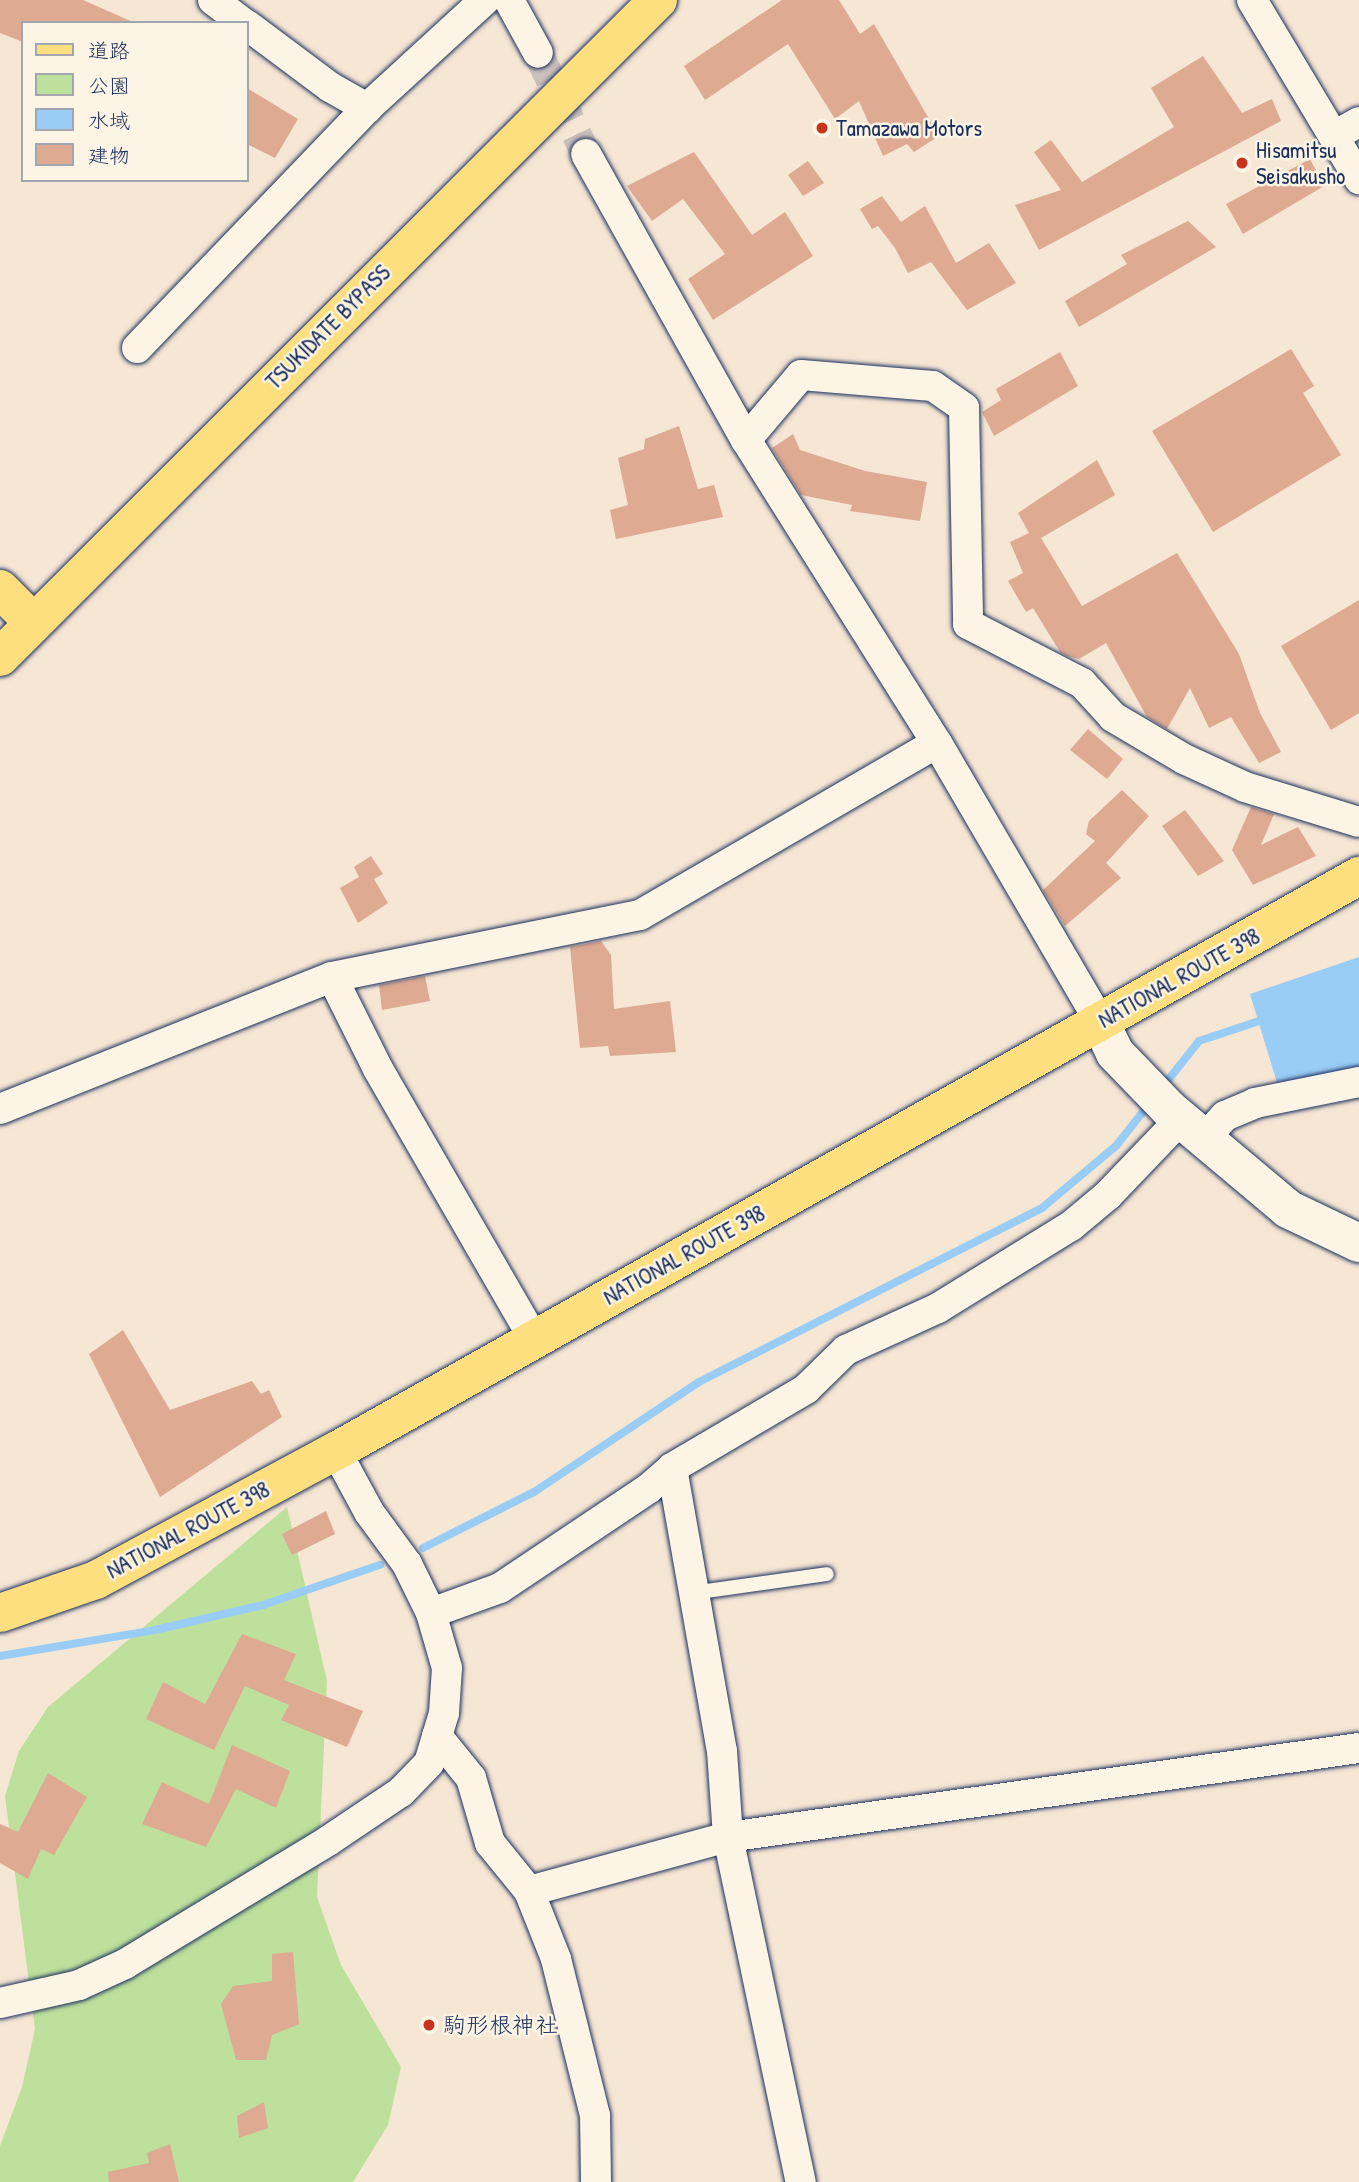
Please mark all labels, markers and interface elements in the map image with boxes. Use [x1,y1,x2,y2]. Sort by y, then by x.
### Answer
legend [21,21,248,182]
text: 道路 [88,36,130,65]
text: 公園 [88,71,130,100]
text: 水域 [88,106,130,135]
place label: Tamazawa Motors [836,114,982,142]
marker: Tamazawa Motors [814,120,830,136]
place label: Hisamitsu Seisakusho [1256,136,1345,190]
text: 建物 [88,141,130,170]
marker: Hisamitsu Seisakusho [1234,155,1250,171]
street label: TSUKIDATE BYPASS [260,259,396,395]
street label: NATIONAL ROUTE 398 [1093,922,1265,1034]
street label: NATIONAL ROUTE 398 [598,1199,770,1311]
street label: NATIONAL ROUTE 398 [102,1475,274,1585]
place label: 駒形根神社 [443,2011,558,2039]
marker: 駒形根神社 [421,2017,437,2033]

